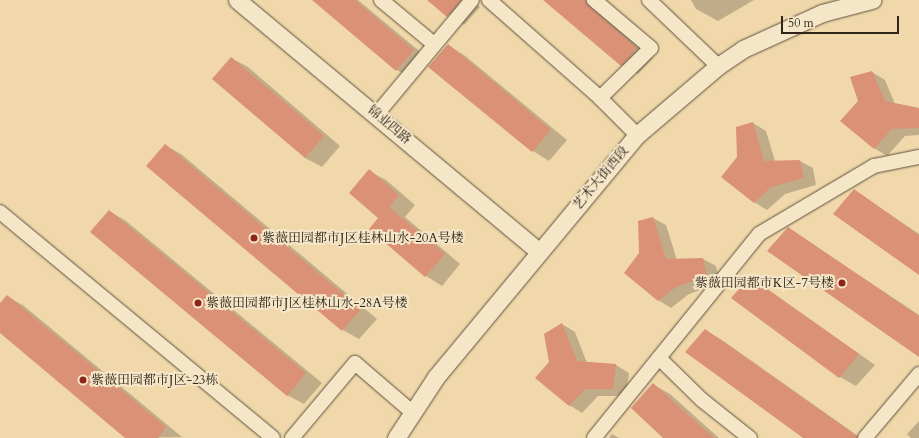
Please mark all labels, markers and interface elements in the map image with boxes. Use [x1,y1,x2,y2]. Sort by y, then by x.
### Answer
scale bar [783,8,901,34]
text: 50 m [788,15,814,31]
street label: 锦业四路 [364,102,414,148]
street label: 艺术大街西段 [570,143,632,213]
place label: 紫薇田园都市J区桂林山水-20A号楼 [262,230,464,246]
marker: 紫薇田园都市J区桂林山水-20A号楼 [249,233,259,243]
place label: 紫薇田园都市K区-7号楼 [695,275,834,291]
marker: 紫薇田园都市K区-7号楼 [837,278,847,288]
place label: 紫薇田园都市J区桂林山水-28A号楼 [206,295,408,311]
marker: 紫薇田园都市J区桂林山水-28A号楼 [193,298,203,308]
place label: 紫薇田园都市J区-23栋 [91,372,219,388]
marker: 紫薇田园都市J区-23栋 [78,375,88,385]

